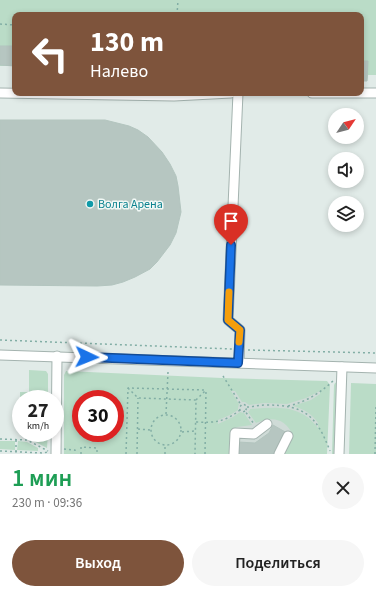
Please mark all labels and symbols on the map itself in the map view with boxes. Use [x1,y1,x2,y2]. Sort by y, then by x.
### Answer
north arrow [328,108,364,144]
place label: Волга Арена [98,196,163,213]
marker: Волга Арена [85,199,95,209]
pin [214,204,248,245]
position arrow [66,336,108,378]
speed limit sign: 30 [72,390,124,442]

